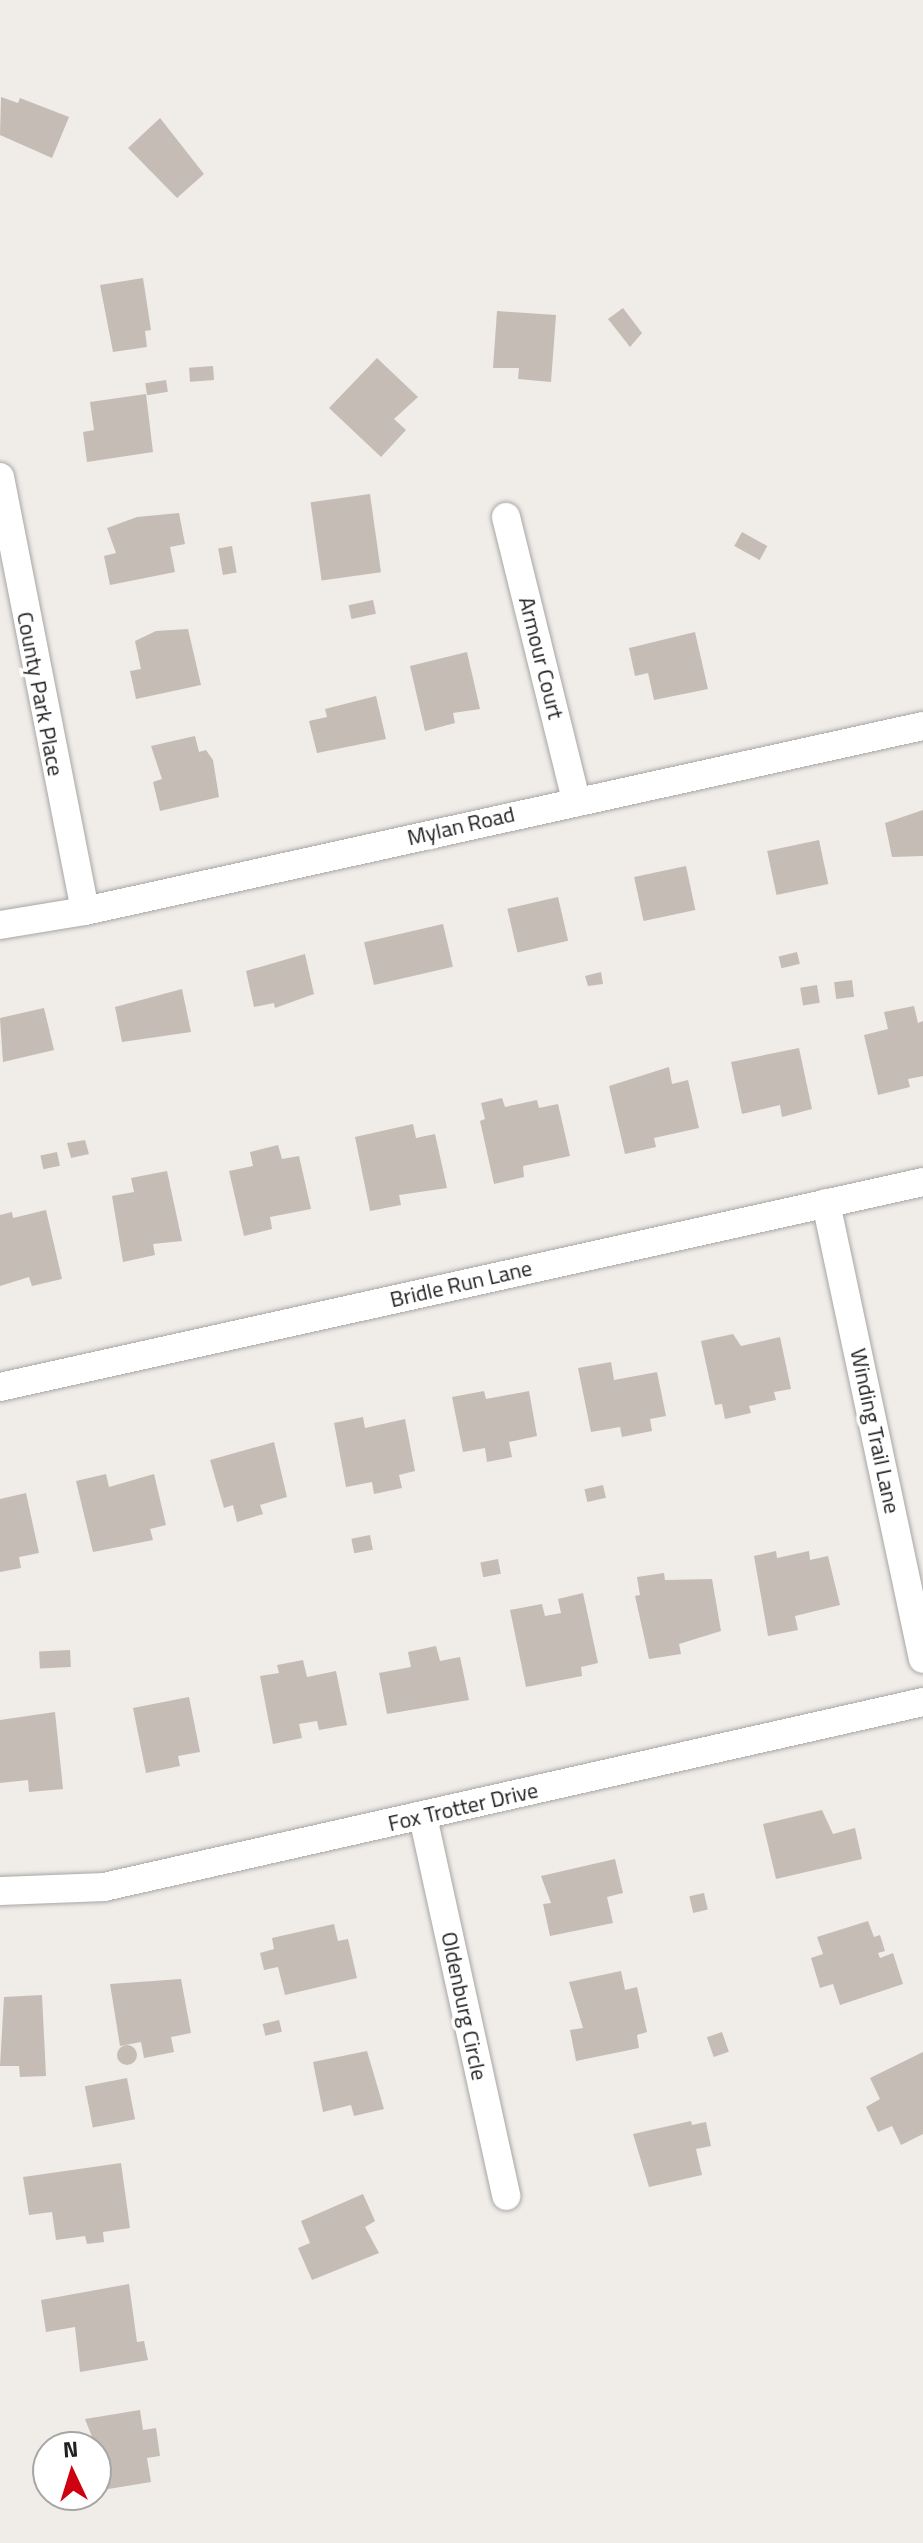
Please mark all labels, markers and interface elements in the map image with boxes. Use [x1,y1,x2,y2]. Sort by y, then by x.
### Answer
street label: Armour Court [513,594,569,722]
street label: County Park Place [11,610,69,778]
street label: Mylan Road [405,801,517,851]
street label: Bridle Run Lane [387,1255,535,1313]
street label: Winding Trail Lane [845,1346,905,1516]
street label: Fox Trotter Drive [385,1777,541,1837]
street label: Oldenburg Circle [435,1929,493,2083]
north arrow [32,2431,112,2511]
text: N [62,2432,79,2467]

